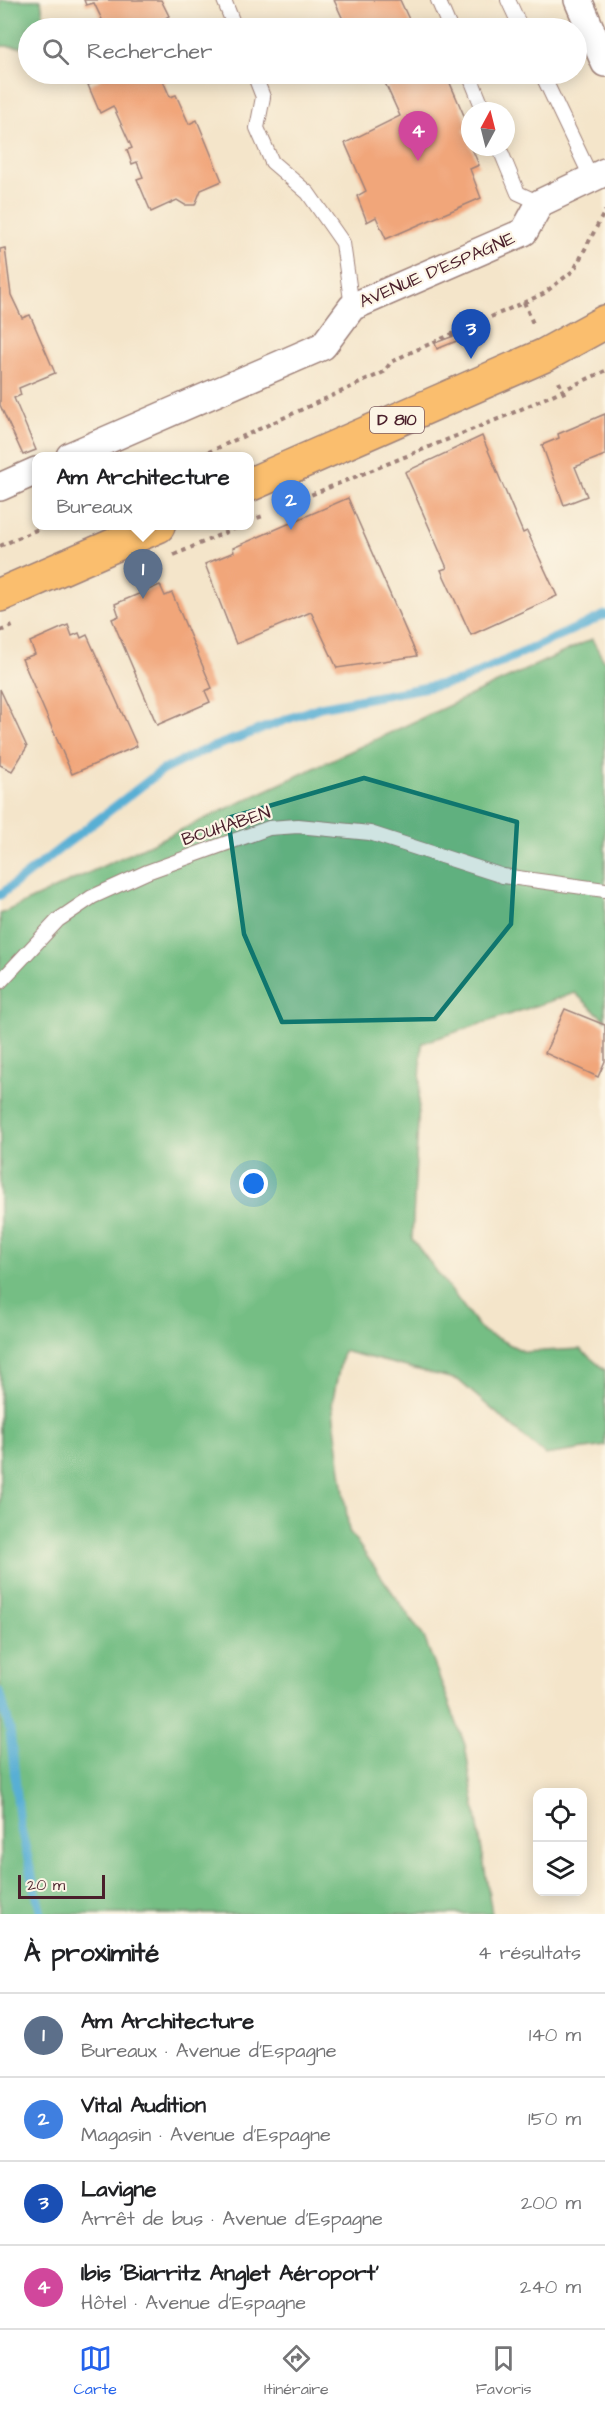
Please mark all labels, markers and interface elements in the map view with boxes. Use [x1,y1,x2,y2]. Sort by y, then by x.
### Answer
search box [18,18,587,84]
icon: search [39,35,72,68]
text: Rechercher [87,36,212,67]
north arrow [461,102,515,156]
pin: 4 [398,112,438,161]
street label: AVENUE D'ESPAGNE [355,226,519,314]
pin: 3 [452,310,490,359]
road number: D 810 [370,407,424,433]
popup [32,452,254,530]
text: Am Architecture [56,462,230,493]
pin: 2 [272,480,310,530]
text: Bureaux [56,493,132,521]
pin: 1 [124,550,162,599]
street label: BOUHABEN [178,800,274,852]
your location [239,1169,268,1198]
map controls [533,1788,587,1896]
button: locate [533,1788,587,1842]
button: layers [533,1842,587,1896]
scale bar [18,1872,105,1900]
text: 20 m [27,1874,65,1896]
text: À proximité [24,1935,159,1971]
text: 4 résultats [478,1939,581,1967]
text: Am Architecture [81,2006,254,2037]
text: 1 [42,2021,45,2049]
text: 140 m [529,2021,581,2049]
text: Bureaux · Avenue d'Espagne [81,2037,337,2065]
text: Vital Audition [81,2090,206,2121]
text: 2 [38,2105,49,2133]
text: 150 m [528,2105,581,2133]
text: Magasin · Avenue d'Espagne [81,2121,331,2149]
text: Lavigne [81,2174,156,2205]
text: 3 [38,2189,49,2217]
text: 200 m [521,2189,581,2217]
text: Arrêt de bus · Avenue d'Espagne [81,2205,383,2233]
text: Ibis 'Biarritz Anglet Aéroport' [81,2258,379,2289]
text: 4 [37,2273,50,2301]
text: 240 m [520,2273,581,2301]
text: Hôtel · Avenue d'Espagne [81,2289,306,2317]
tab: Carte [73,2342,117,2400]
tab: Itinéraire [264,2342,329,2400]
tab: Favoris [476,2342,531,2400]

